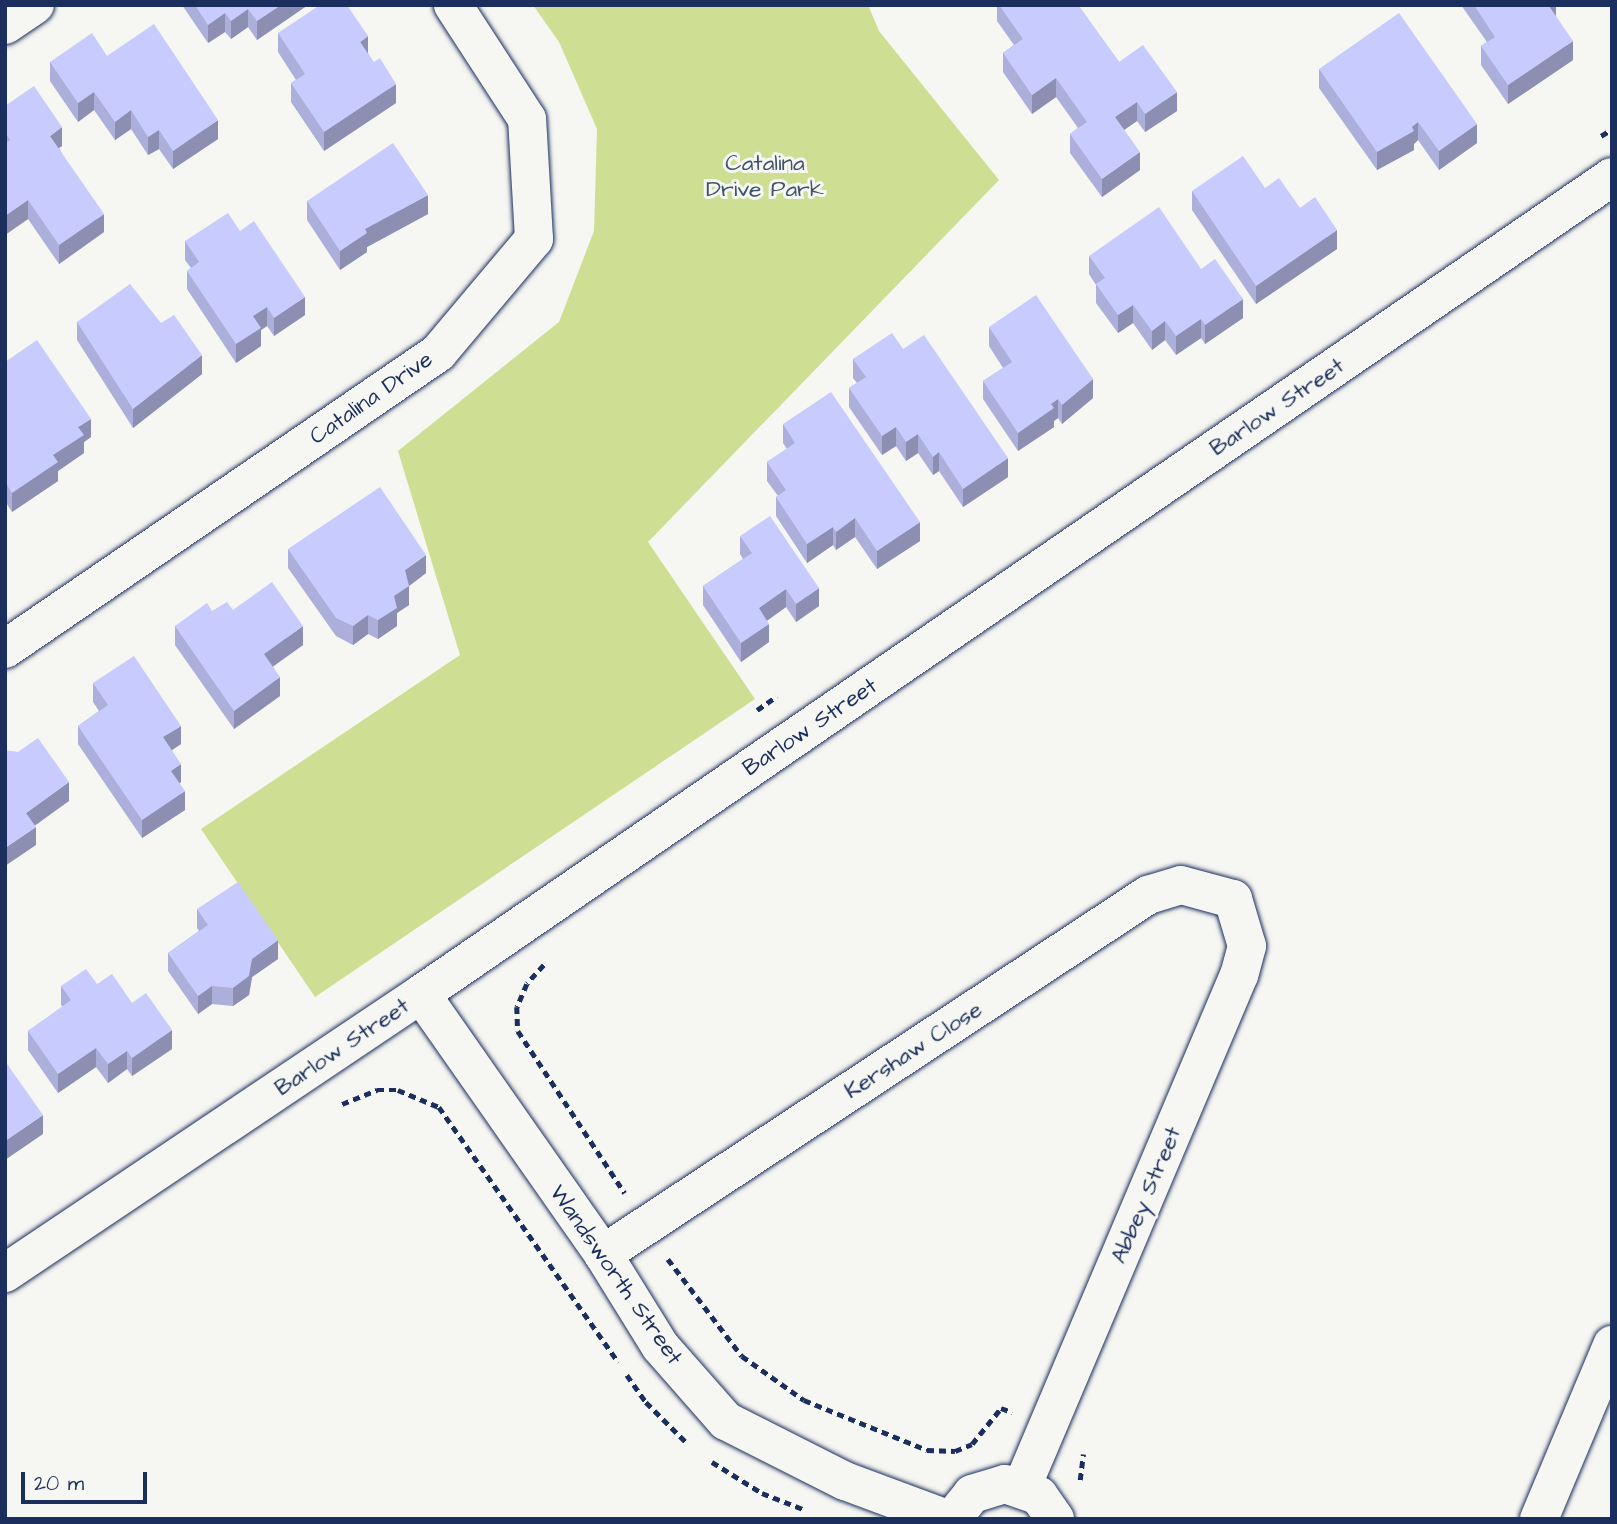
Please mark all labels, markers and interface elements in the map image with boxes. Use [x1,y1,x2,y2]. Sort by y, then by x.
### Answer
park label: Catalina Drive Park [706,149,824,203]
street label: Catalina Drive [304,345,438,451]
street label: Barlow Street [1205,352,1349,462]
street label: Barlow Street [738,672,882,782]
street label: Barlow Street [270,992,414,1102]
street label: Kershaw Close [839,995,987,1105]
street label: Abbey Street [1105,1123,1187,1267]
street label: Wandsworth Street [544,1180,688,1370]
scale bar [24,1458,150,1502]
text: 20 m [34,1469,84,1498]

